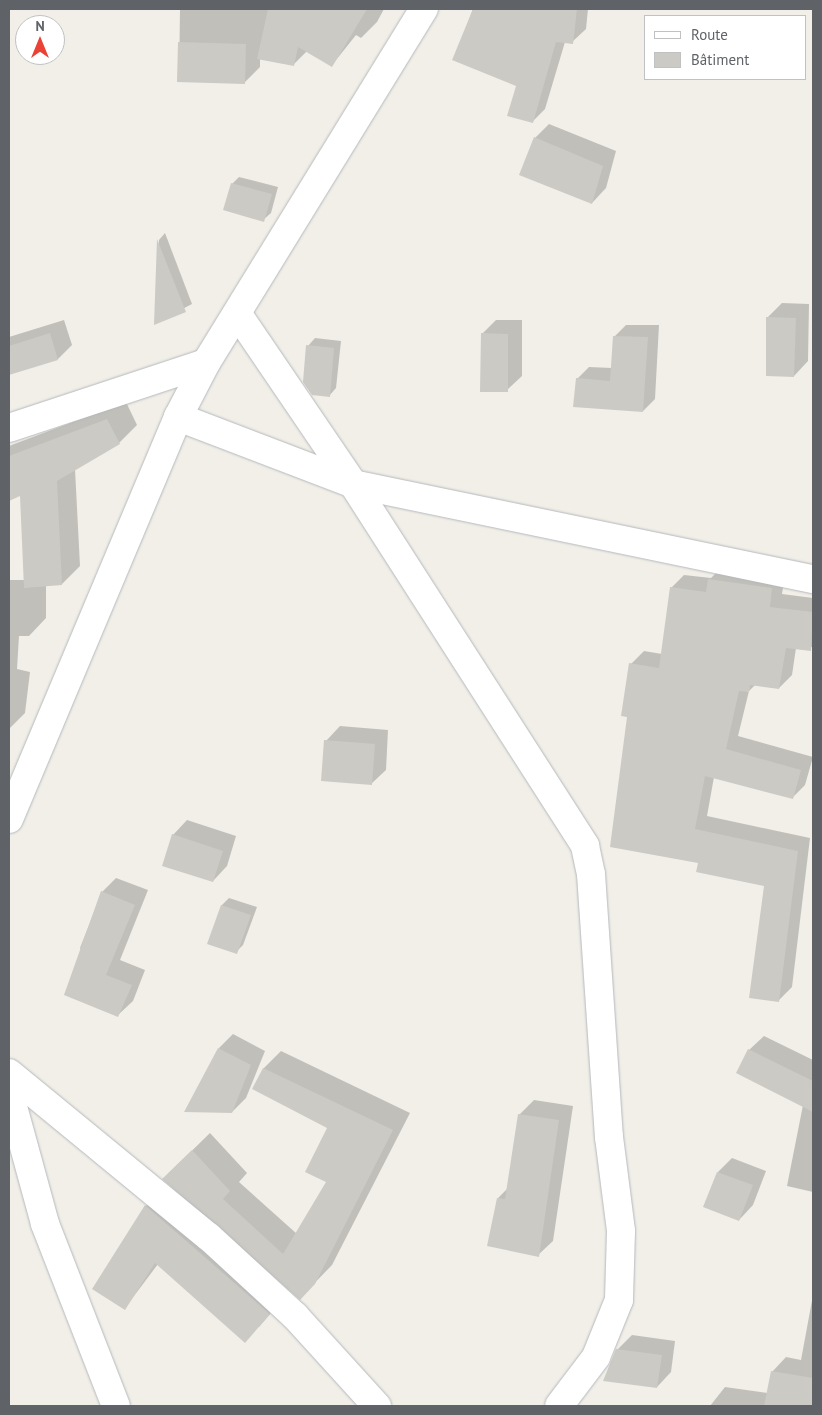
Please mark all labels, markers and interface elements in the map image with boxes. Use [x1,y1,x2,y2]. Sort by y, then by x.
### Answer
north arrow [15,15,65,65]
legend [644,15,807,80]
text: N [35,17,45,35]
text: Route [691,25,728,44]
text: Bâtiment [691,50,749,69]

